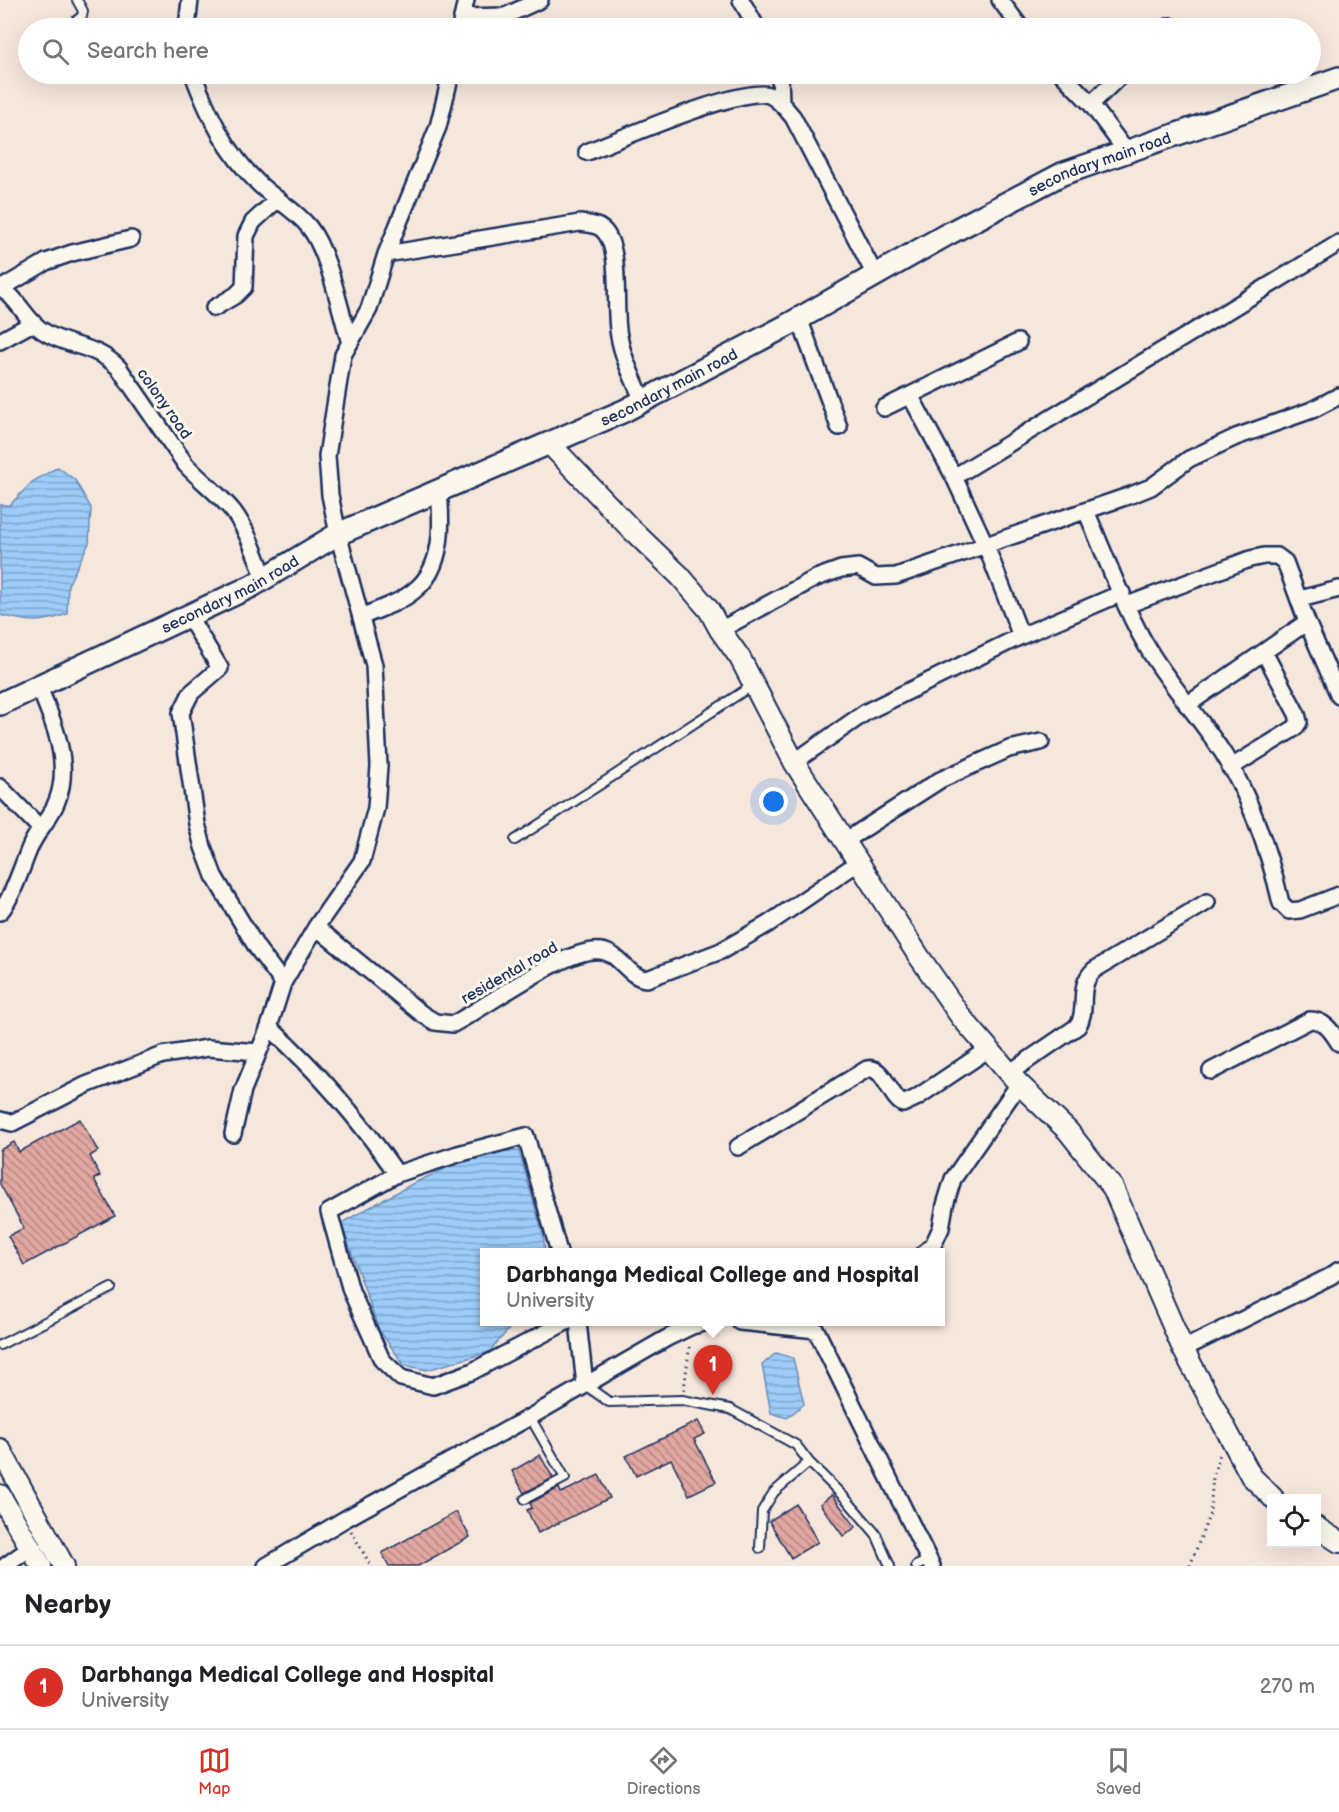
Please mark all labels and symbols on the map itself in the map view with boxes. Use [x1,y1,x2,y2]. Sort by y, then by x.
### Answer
street label: secondary main road [1026,129,1174,201]
street label: secondary main road [598,345,741,431]
street label: colony road [132,365,195,443]
street label: secondary main road [159,552,303,638]
your location [759,787,788,816]
street label: residental road [458,938,561,1009]
pin: 1 [694,1346,732,1395]

